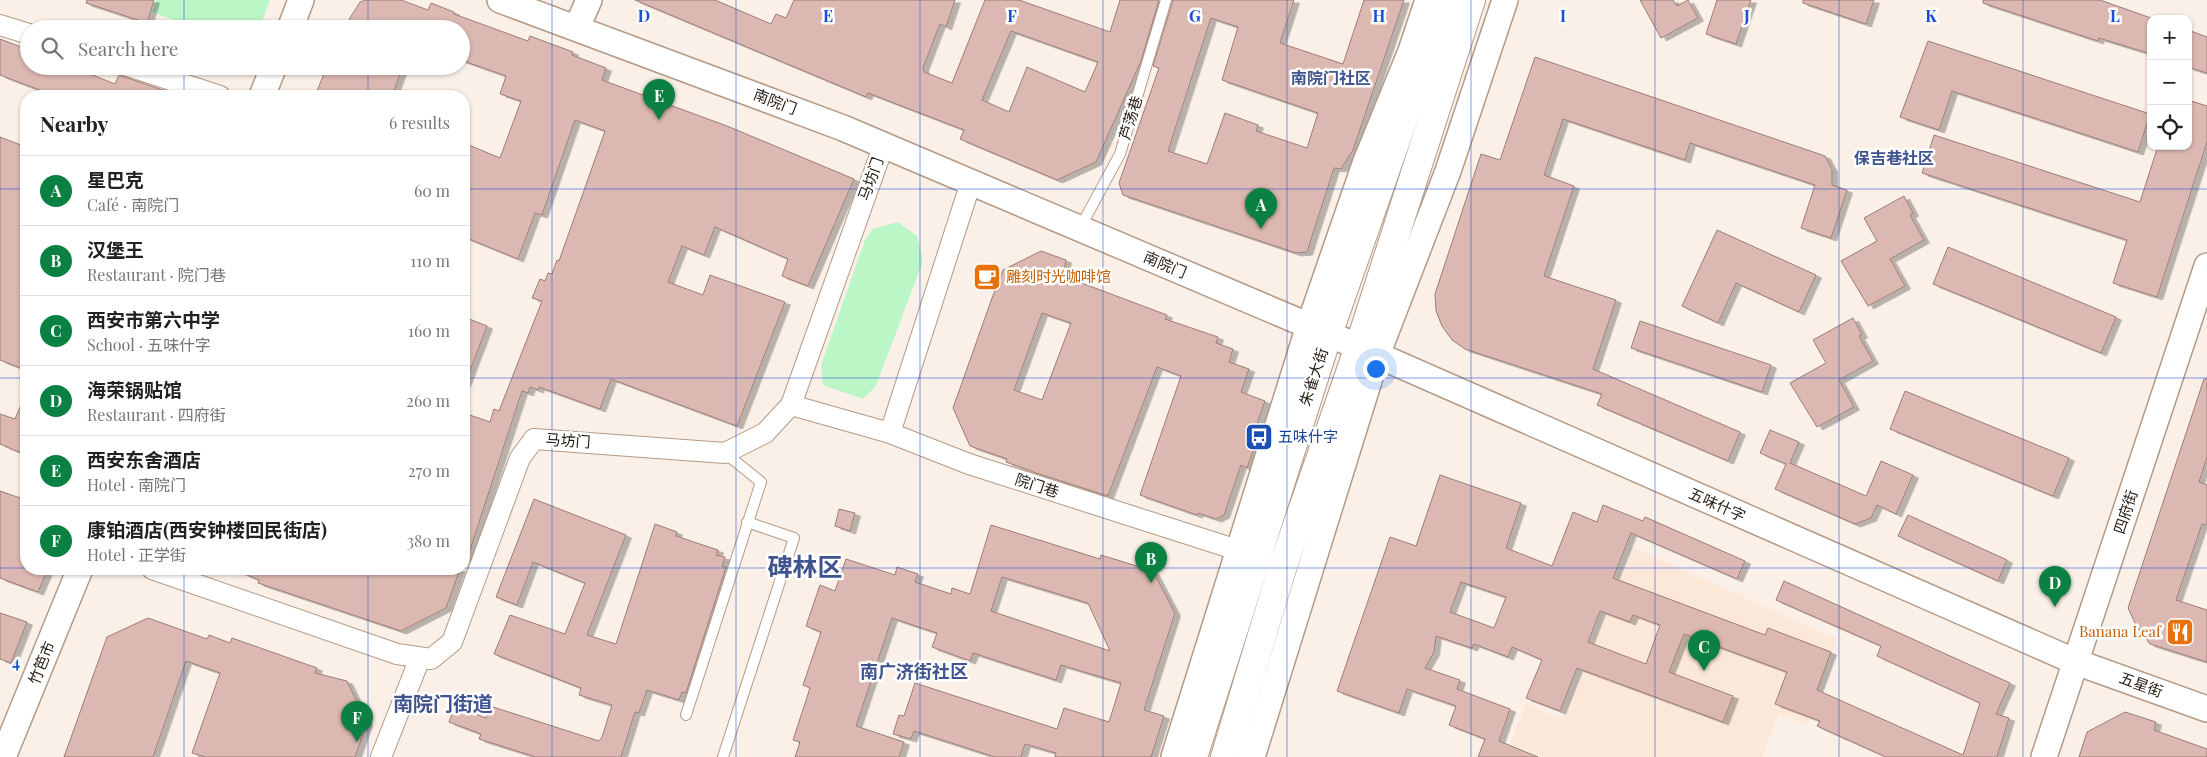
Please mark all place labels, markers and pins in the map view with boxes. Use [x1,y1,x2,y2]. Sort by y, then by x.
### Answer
pin: E [643,79,675,120]
pin: A [1245,188,1277,229]
cafe icon: 雕刻时光咖啡馆 [972,262,1002,292]
place label: 雕刻时光咖啡馆 [1006,266,1111,286]
bus stop icon: 五味什字 [1244,422,1274,452]
place label: 五味什字 [1278,426,1338,446]
pin: B [1135,542,1167,583]
pin: D [2039,566,2071,607]
restaurant icon: Banana Leaf [2165,617,2195,647]
place label: Banana Leaf [2079,621,2162,641]
pin: C [1688,630,1720,671]
pin: F [341,701,373,742]

